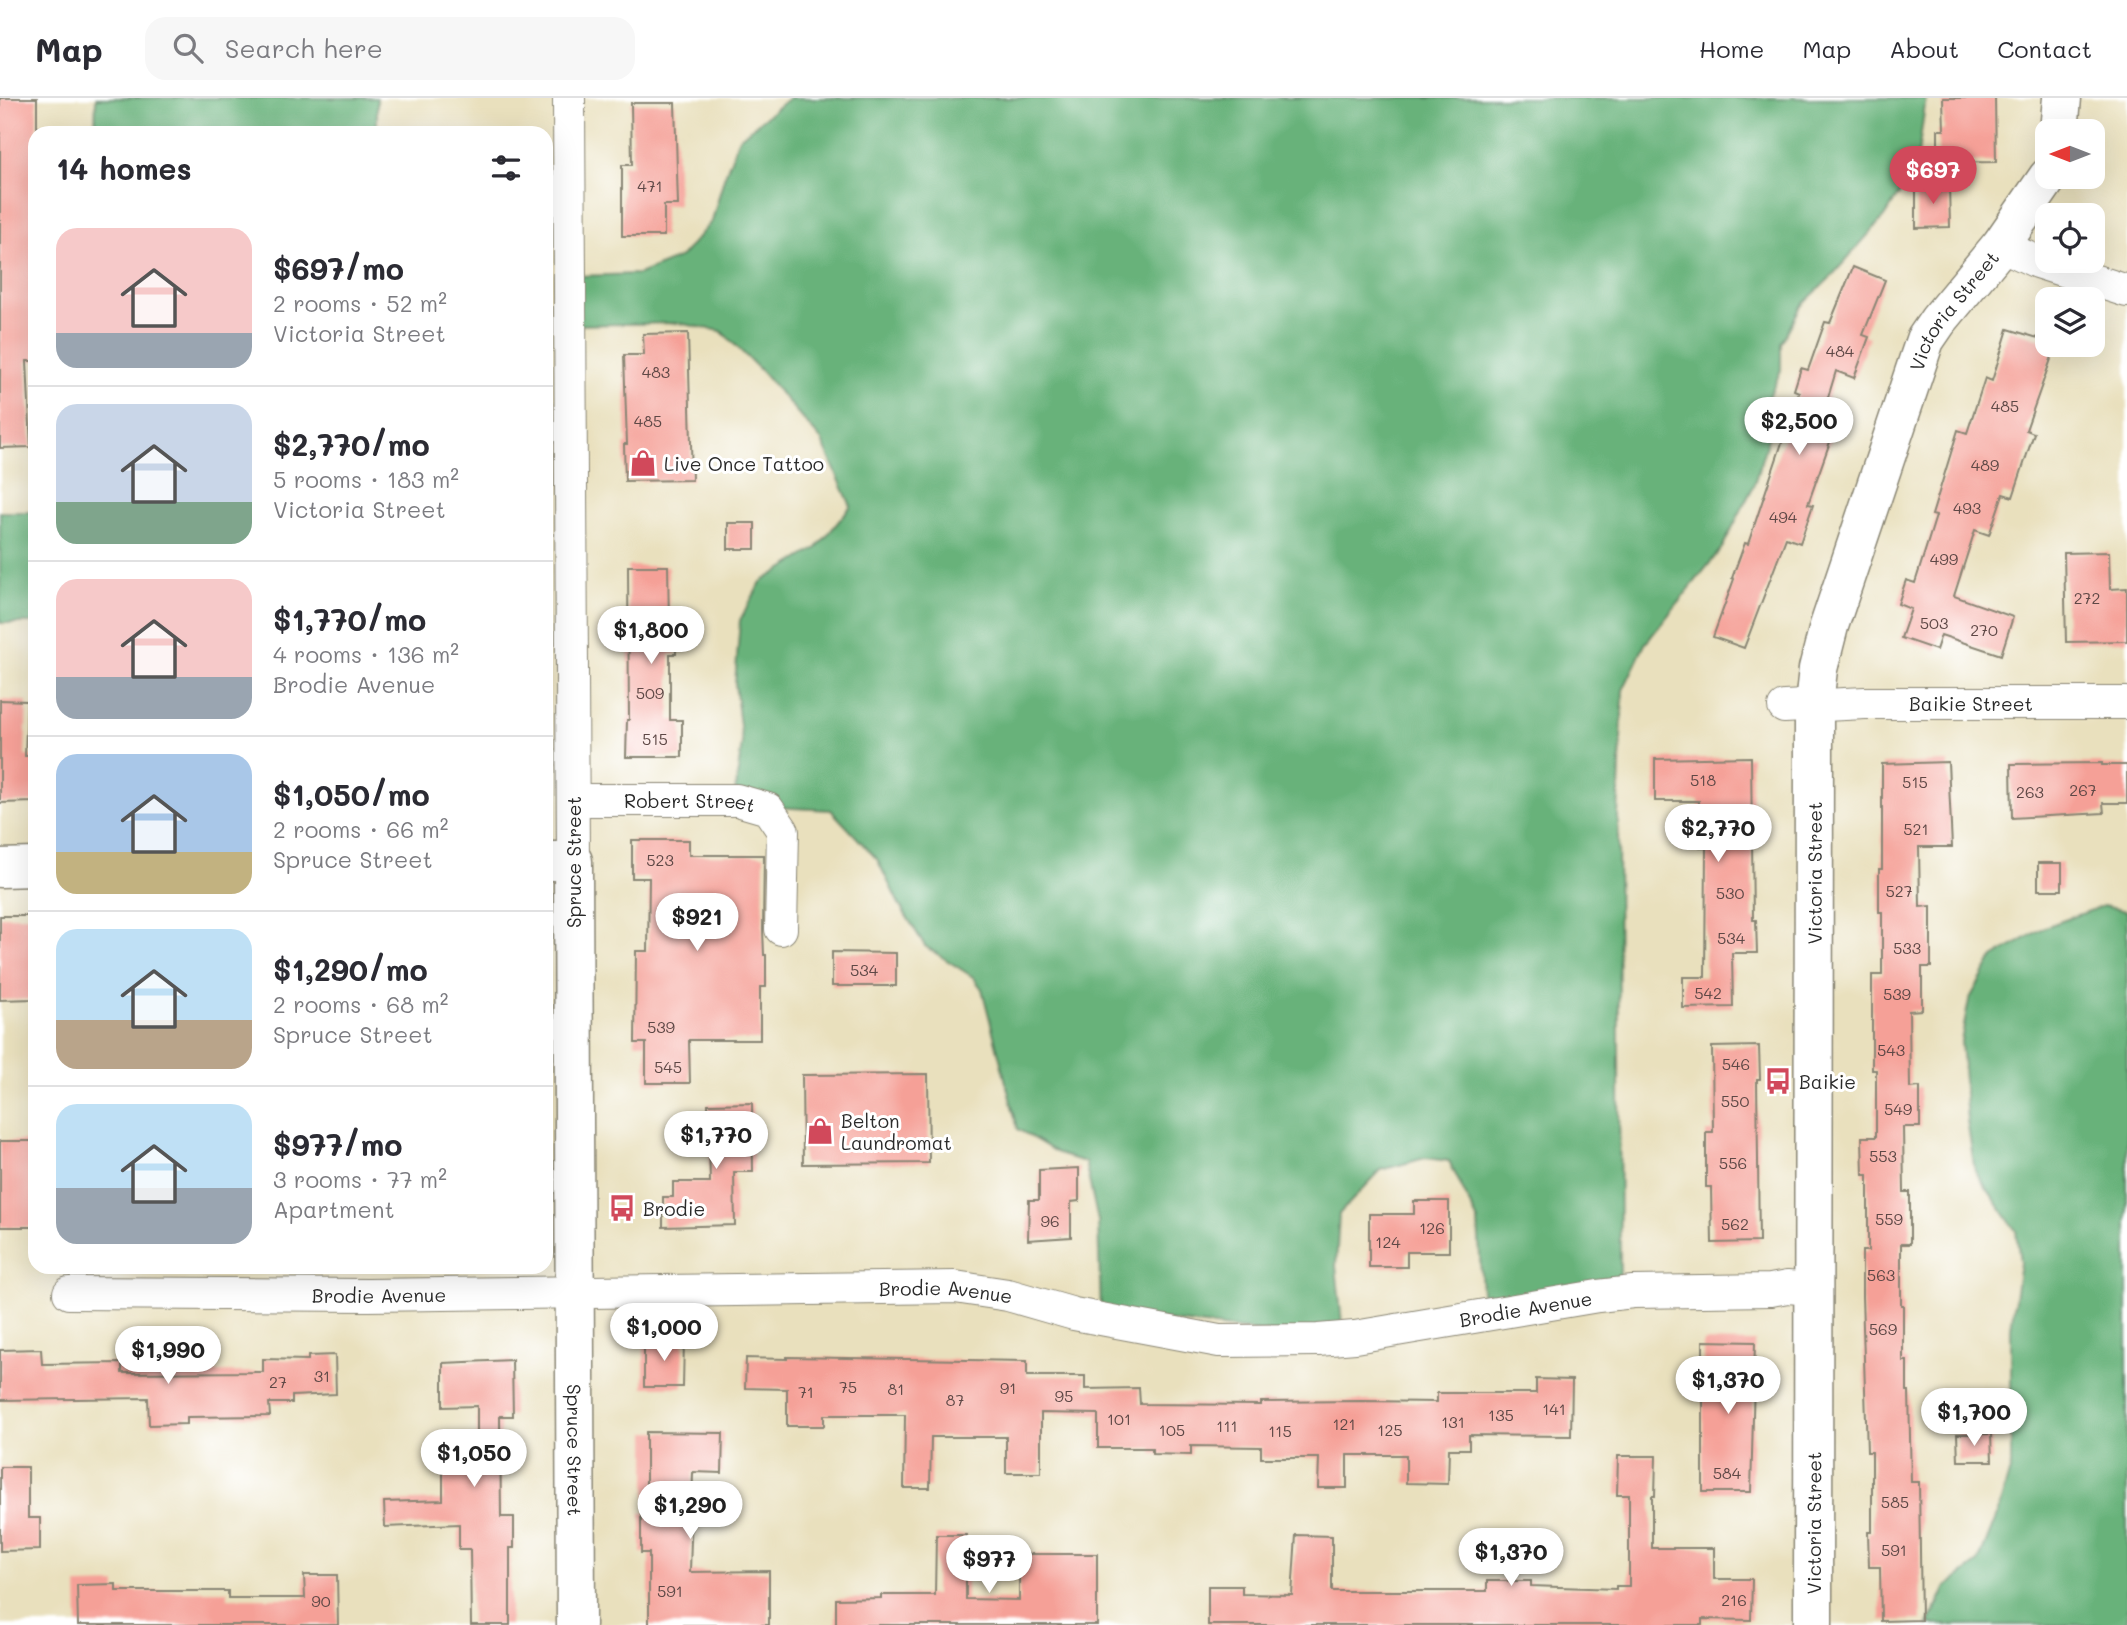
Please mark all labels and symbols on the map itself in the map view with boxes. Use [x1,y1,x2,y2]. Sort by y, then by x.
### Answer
north arrow [2035,119,2105,189]
pin: $697 [1892,146,1974,206]
house number: 471 [637,175,663,196]
street label: Victoria Street [1903,245,2004,374]
house number: 484 [1826,340,1855,361]
house number: 483 [642,361,670,382]
house number: 485 [1991,395,2019,416]
pin: $2,500 [1742,398,1856,457]
house number: 485 [634,410,662,431]
shop icon: Live Once Tattoo [628,448,658,478]
place label: Live Once Tattoo [664,451,824,476]
house number: 489 [1971,454,1999,475]
house number: 493 [1953,497,1981,518]
house number: 494 [1769,506,1798,527]
house number: 499 [1930,548,1958,569]
house number: 272 [2074,587,2100,608]
pin: $1,800 [594,606,708,666]
house number: 503 [1920,612,1948,633]
house number: 270 [1970,619,1998,640]
house number: 509 [636,682,664,703]
street label: Baikie Street [1909,691,2033,716]
house number: 515 [642,728,668,749]
house number: 518 [1690,769,1716,790]
house number: 515 [1902,771,1928,792]
house number: 267 [2069,779,2097,800]
house number: 263 [2016,781,2044,802]
street label: Robert Street [624,788,759,817]
street label: Spruce Street [561,796,586,928]
street label: Victoria Street [1801,802,1826,944]
pin: $2,770 [1661,804,1775,864]
house number: 521 [1903,818,1929,839]
house number: 523 [646,849,674,870]
house number: 527 [1885,880,1913,901]
house number: 530 [1716,882,1744,903]
pin: $921 [656,894,738,953]
house number: 534 [1717,927,1746,948]
house number: 533 [1893,937,1921,958]
house number: 534 [850,959,879,980]
house number: 542 [1694,982,1722,1003]
house number: 539 [1883,983,1911,1004]
house number: 539 [647,1016,675,1037]
house number: 543 [1877,1039,1905,1060]
house number: 546 [1722,1053,1750,1074]
house number: 545 [654,1056,682,1077]
bus stop icon: Baikie [1763,1066,1793,1096]
place label: Baikie [1799,1069,1856,1094]
house number: 550 [1721,1090,1749,1111]
house number: 549 [1884,1098,1912,1119]
place label: Belton Laundromat [841,1108,952,1155]
pin: $1,770 [659,1112,773,1171]
shop icon: Belton Laundromat [805,1116,835,1146]
house number: 553 [1869,1145,1897,1166]
house number: 556 [1719,1152,1747,1173]
bus stop icon: Brodie [607,1193,637,1223]
place label: Brodie [643,1196,705,1221]
house number: 559 [1875,1208,1903,1229]
house number: 96 [1040,1210,1060,1231]
house number: 562 [1721,1213,1749,1234]
house number: 126 [1419,1217,1445,1238]
house number: 124 [1375,1231,1401,1252]
house number: 563 [1867,1264,1895,1285]
street label: Brodie Avenue [879,1274,1014,1308]
street label: Brodie Avenue [312,1281,446,1308]
street label: Brodie Avenue [1457,1285,1594,1332]
pin: $1,000 [607,1304,721,1363]
house number: 569 [1869,1318,1897,1339]
pin: $1,990 [111,1326,225,1386]
pin: $1,370 [1671,1356,1785,1416]
house number: 31 [314,1365,330,1386]
house number: 27 [269,1371,287,1392]
house number: 75 [839,1376,857,1397]
house number: 91 [1000,1377,1016,1398]
house number: 81 [888,1378,904,1399]
house number: 71 [798,1381,814,1402]
street label: Spruce Street [563,1384,588,1516]
house number: 95 [1055,1385,1073,1406]
pin: $1,700 [1917,1388,2031,1448]
house number: 87 [946,1389,964,1410]
house number: 141 [1542,1398,1566,1419]
house number: 135 [1488,1404,1514,1425]
house number: 101 [1107,1408,1131,1429]
house number: 131 [1441,1411,1465,1432]
house number: 121 [1332,1413,1356,1434]
house number: 111 [1216,1415,1238,1436]
house number: 105 [1159,1419,1185,1440]
house number: 125 [1377,1419,1403,1440]
house number: 115 [1268,1420,1292,1441]
pin: $1,050 [417,1430,531,1489]
street label: Victoria Street [1801,1452,1826,1594]
house number: 584 [1713,1462,1742,1483]
pin: $1,290 [633,1482,747,1541]
house number: 585 [1881,1491,1909,1512]
pin: $1,370 [1454,1528,1568,1588]
pin: $977 [948,1536,1030,1595]
house number: 591 [1881,1539,1907,1560]
house number: 591 [657,1580,683,1601]
house number: 216 [1721,1589,1747,1610]
house number: 90 [311,1590,331,1611]

